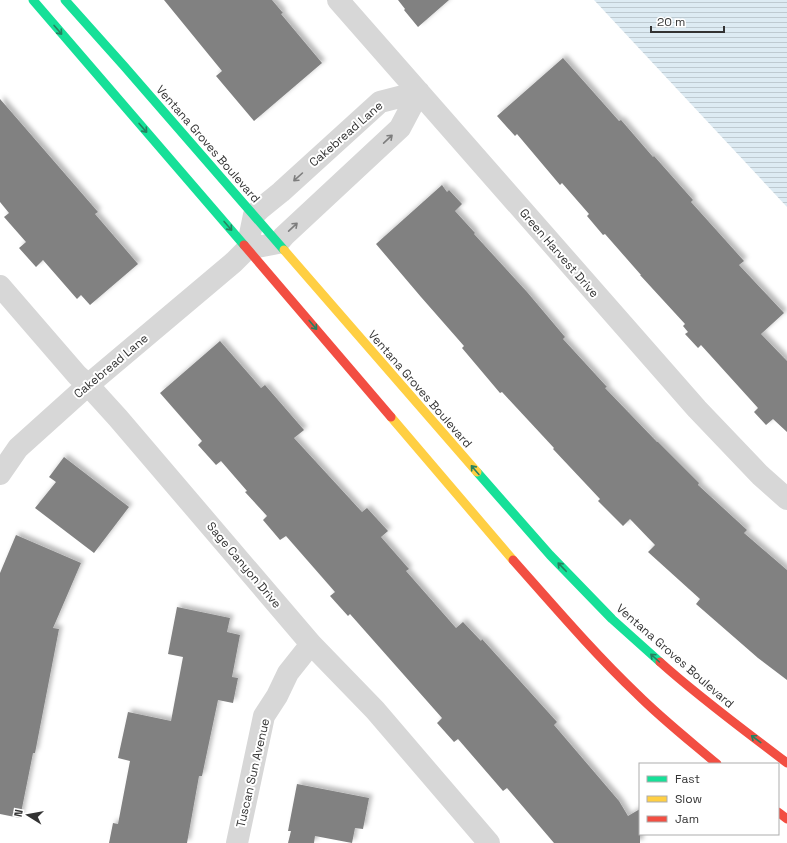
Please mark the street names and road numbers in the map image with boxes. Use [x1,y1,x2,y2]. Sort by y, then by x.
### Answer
street label: Ventana Groves Boulevard [152,82,264,206]
street label: Cakebread Lane [306,98,386,170]
street label: Green Harvest Drive [516,205,602,301]
street label: Ventana Groves Boulevard [364,327,476,451]
street label: Cakebread Lane [70,330,152,402]
street label: Sage Canyon Drive [203,519,285,611]
street label: Ventana Groves Boulevard [613,600,737,712]
street label: Tuscan Sun Avenue [233,717,273,829]

